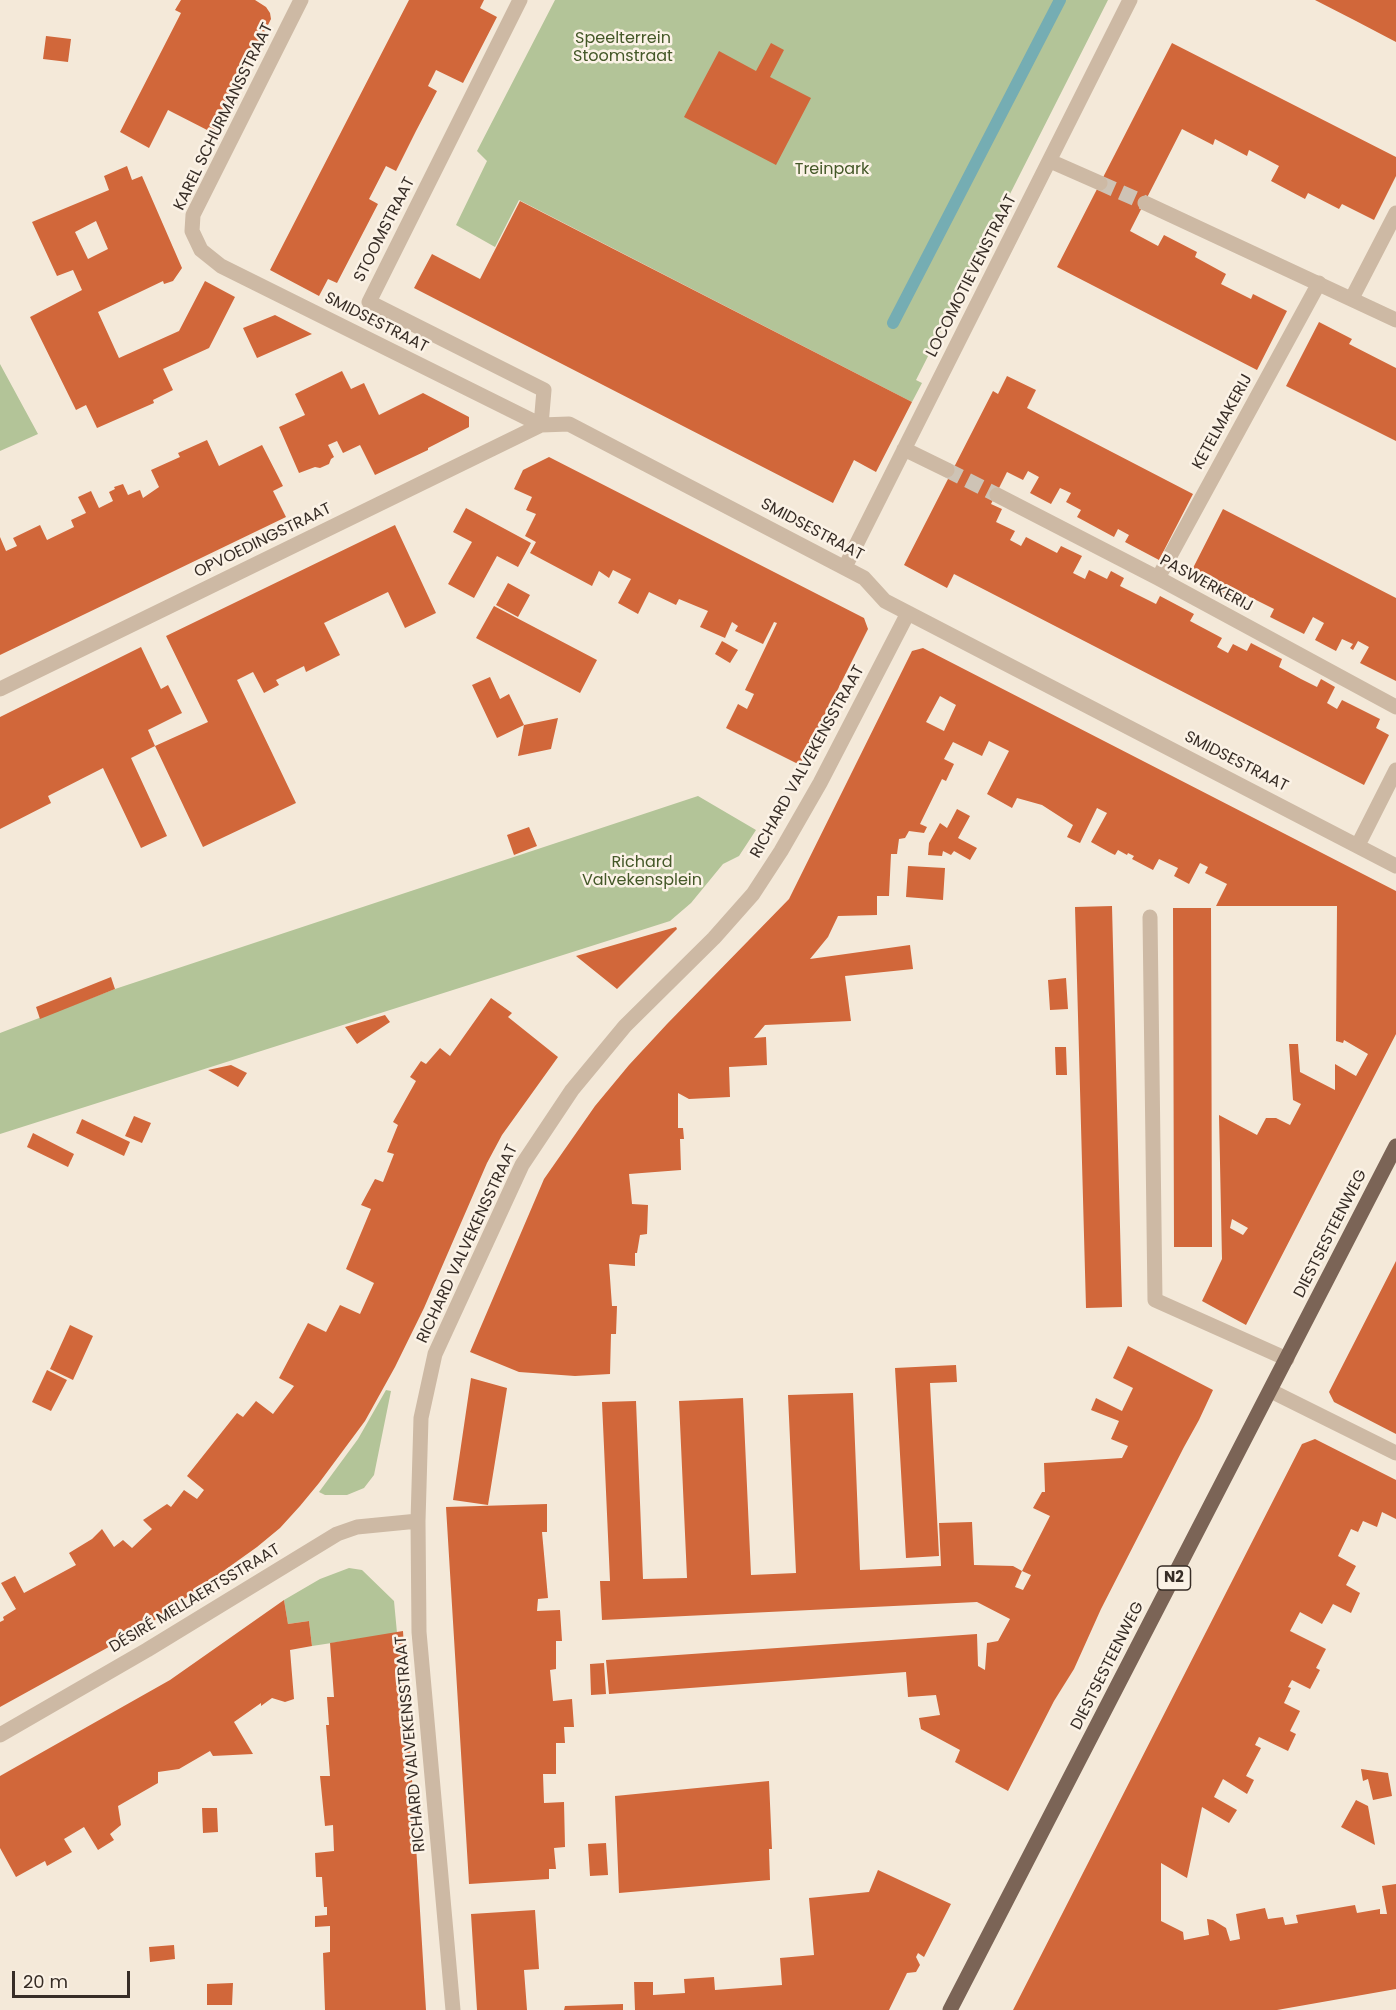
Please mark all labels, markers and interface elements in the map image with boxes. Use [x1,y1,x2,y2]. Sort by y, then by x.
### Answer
street label: KAREL SCHURMANSSTRAAT [170,20,278,214]
park label: Speelterrein Stoomstraat [573,29,673,67]
park label: Treinpark [795,160,869,180]
street label: STOOMSTRAAT [350,174,420,286]
street label: LOCOMOTIEVENSTRAAT [923,192,1021,360]
street label: SMIDSESTRAAT [321,289,431,357]
street label: KETELMAKERIJ [1189,371,1257,473]
street label: SMIDSESTRAAT [757,495,867,565]
street label: OPVOEDINGSTRAAT [191,499,335,583]
street label: PASWERKERIJ [1156,551,1256,617]
street label: RICHARD VALVEKENSSTRAAT [747,662,869,862]
street label: SMIDSESTRAAT [1181,728,1291,796]
park label: Richard Valvekensplein [582,853,702,891]
street label: RICHARD VALVEKENSSTRAAT [413,1142,523,1346]
street label: DIESTSESTEENWEG [1290,1167,1372,1301]
street label: DÉSIRÉ MELLAERTSSTRAAT [106,1540,284,1658]
road number: N2 [1158,1566,1190,1590]
street label: DIESTSESTEENWEG [1067,1599,1149,1733]
street label: RICHARD VALVEKENSSTRAAT [392,1635,430,1853]
scale bar [15,1959,134,1997]
text: 20 m [23,1969,68,1994]

